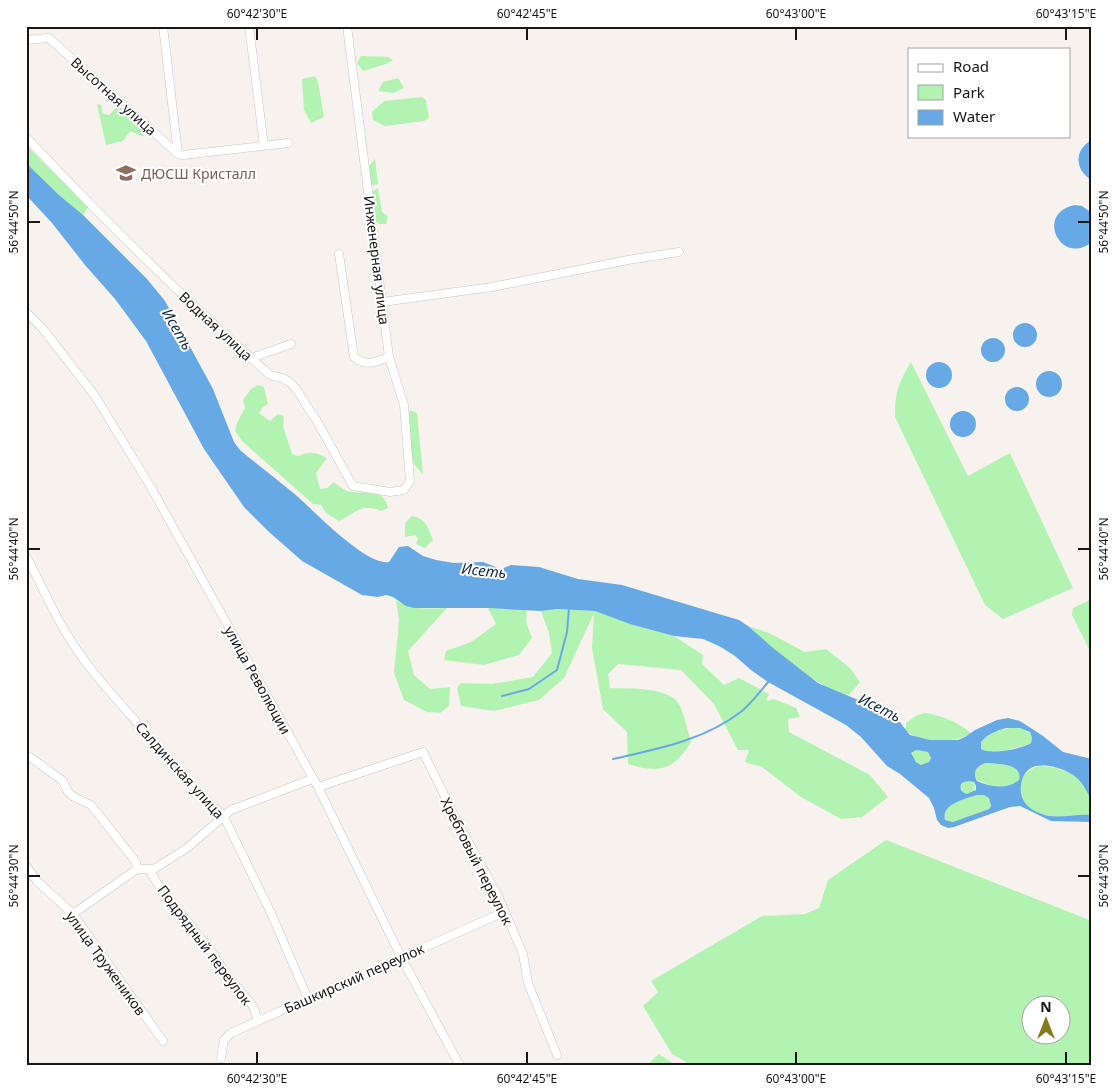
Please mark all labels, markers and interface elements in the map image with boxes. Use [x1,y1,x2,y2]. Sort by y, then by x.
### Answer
text: 60°42'30"E [227,5,287,22]
text: 60°42'45"E [497,5,557,22]
text: 60°43'00"E [766,5,826,22]
text: 60°43'15"E [1036,5,1096,22]
legend [908,48,1070,138]
street label: Высотная улица [67,52,161,140]
text: Road [953,56,989,76]
text: Park [953,82,985,102]
text: Water [953,106,995,126]
school or university icon: ДЮСШ Кристалл [115,162,137,184]
place label: ДЮСШ Кристалл [141,164,256,183]
text: 56°44'50"N [5,190,22,254]
text: 56°44'50"N [1095,190,1112,254]
street label: Инженерная улица [360,194,394,326]
street label: Водная улица [175,287,257,365]
water label: Исеть [158,305,198,354]
text: 56°44'40"N [5,517,22,581]
text: 56°44'40"N [1095,517,1112,581]
water label: Исеть [461,558,508,582]
street label: улица Революции [220,623,296,737]
water label: Исеть [855,688,905,726]
street label: Салдинская улица [131,718,229,822]
street label: Хребтовый переулок [437,794,518,928]
text: 56°44'30"N [5,844,22,908]
text: 56°44'30"N [1095,844,1112,908]
street label: Подрядный переулок [154,881,257,1009]
street label: улица Тружеников [62,907,150,1019]
street label: Башкирский переулок [281,938,427,1017]
north arrow [1020,994,1070,1044]
text: N [1040,997,1052,1016]
text: 60°42'30"E [227,1070,287,1087]
text: 60°42'45"E [497,1070,557,1087]
text: 60°43'00"E [766,1070,826,1087]
text: 60°43'15"E [1036,1070,1096,1087]

